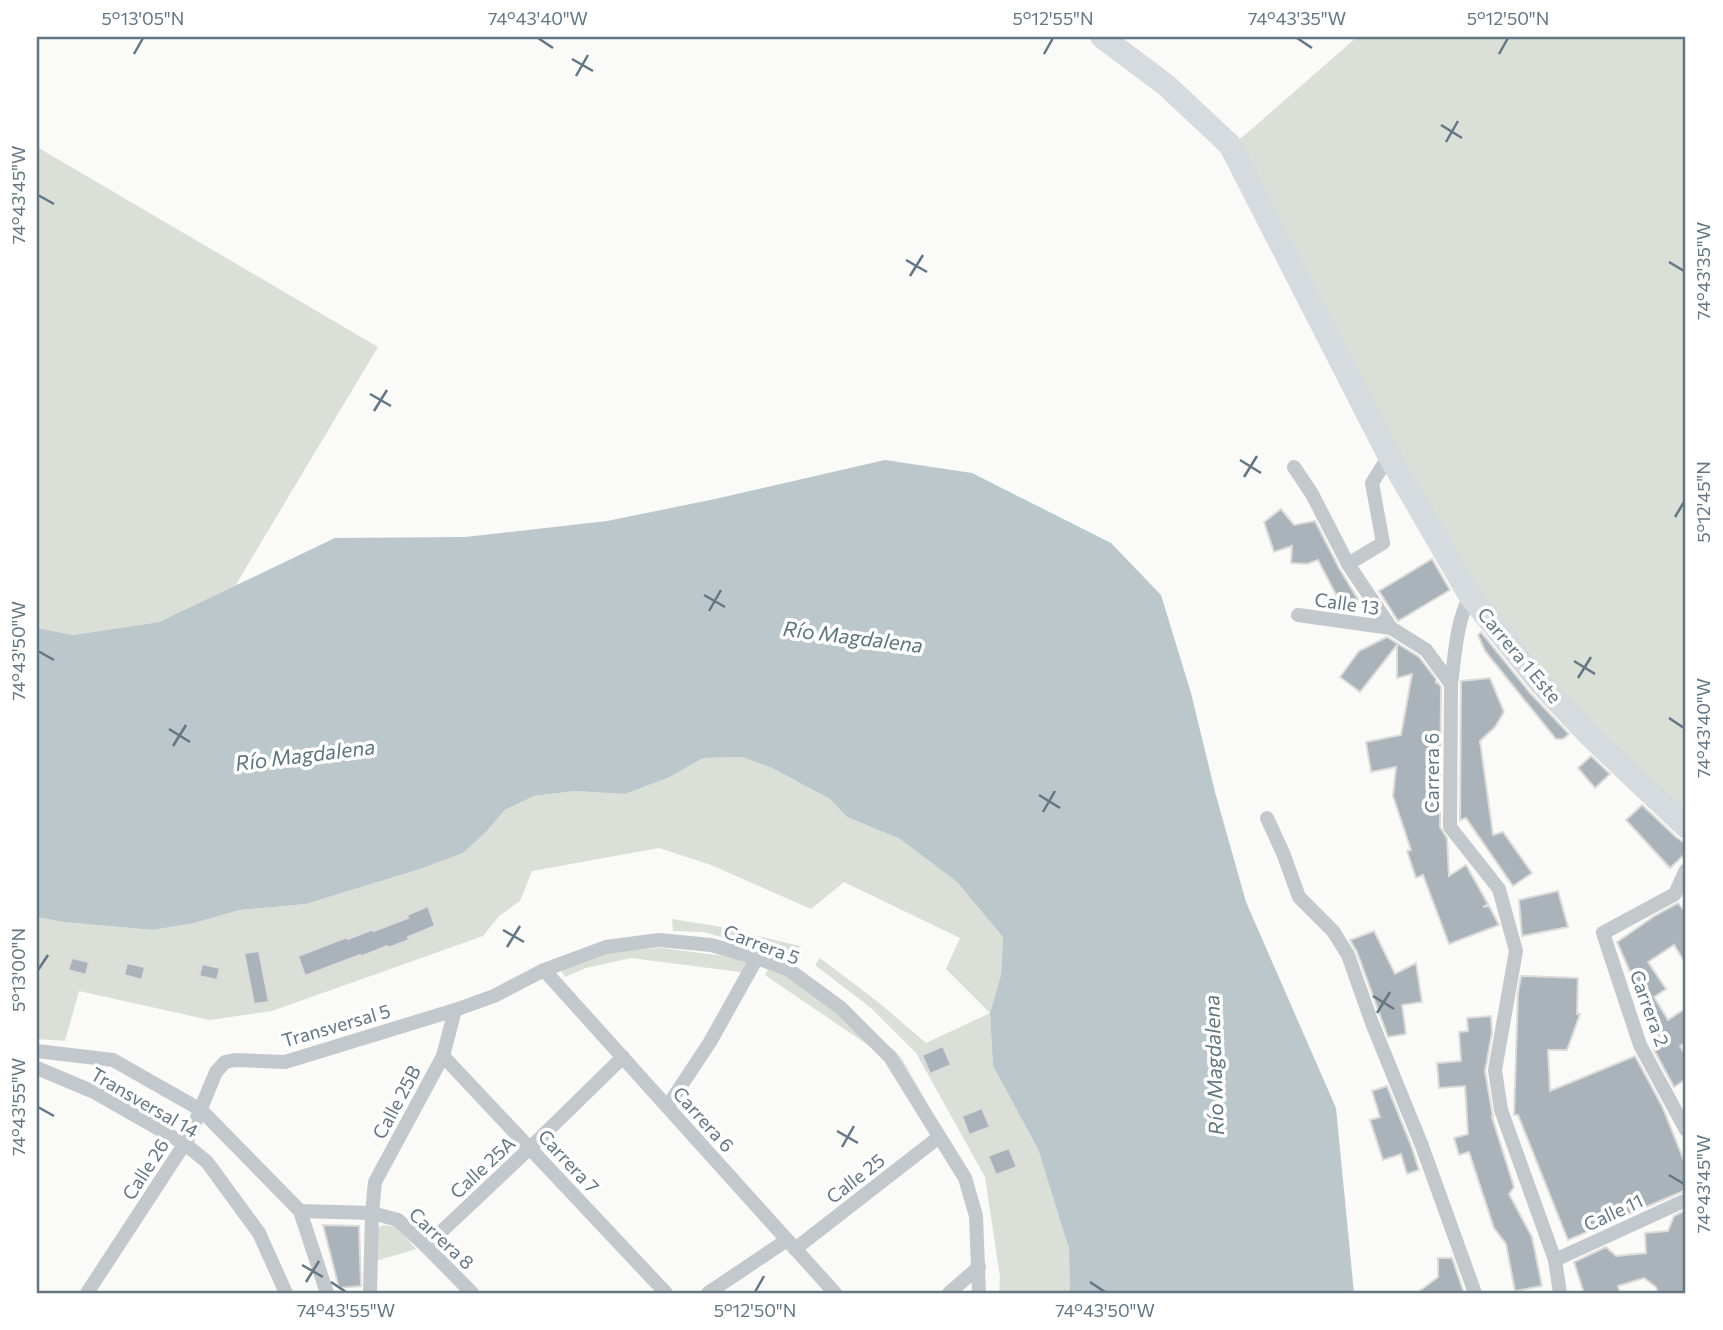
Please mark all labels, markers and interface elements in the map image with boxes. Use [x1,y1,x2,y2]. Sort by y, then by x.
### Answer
text: 5°13'05"N [102,7,184,29]
text: 74°43'40"W [488,7,588,29]
text: 5°12'55"N [1012,7,1094,29]
text: 74°43'35"W [1248,7,1346,29]
text: 5°12'50"N [1467,7,1549,29]
text: 74°43'45"W [7,146,29,244]
text: 74°43'35"W [1692,222,1714,320]
text: 5°12'45"N [1692,461,1714,543]
street label: Calle 13 [1313,587,1381,619]
text: 74°43'50"W [7,601,29,701]
street label: Carrera 1 Este [1473,602,1567,708]
water label: Río Magdalena [782,615,924,657]
text: 74°43'40"W [1692,678,1714,778]
water label: Río Magdalena [234,733,376,775]
street label: Carrera 6 [1420,733,1443,813]
street label: Carrera 5 [721,919,803,969]
text: 5°13'00"N [7,928,29,1012]
street label: Carrera 2 [1626,967,1674,1049]
water label: Río Magdalena [1198,994,1228,1136]
street label: Transversal 5 [279,999,393,1051]
text: 74°43'55"W [7,1058,29,1156]
street label: Calle 25B [367,1061,425,1143]
street label: Transversal 14 [87,1062,203,1142]
street label: Carrera 6 [669,1081,739,1157]
street label: Carrera 7 [534,1124,604,1198]
street label: Calle 25A [445,1131,519,1203]
street label: Calle 26 [117,1134,173,1204]
text: 74°43'45"W [1692,1135,1714,1233]
street label: Calle 25 [821,1148,889,1208]
street label: Calle 11 [1580,1188,1646,1236]
street label: Carrera 8 [405,1202,479,1274]
text: 74°43'55"W [297,1299,395,1321]
text: 5°12'50"N [714,1299,796,1321]
text: 74°43'50"W [1055,1299,1155,1321]

